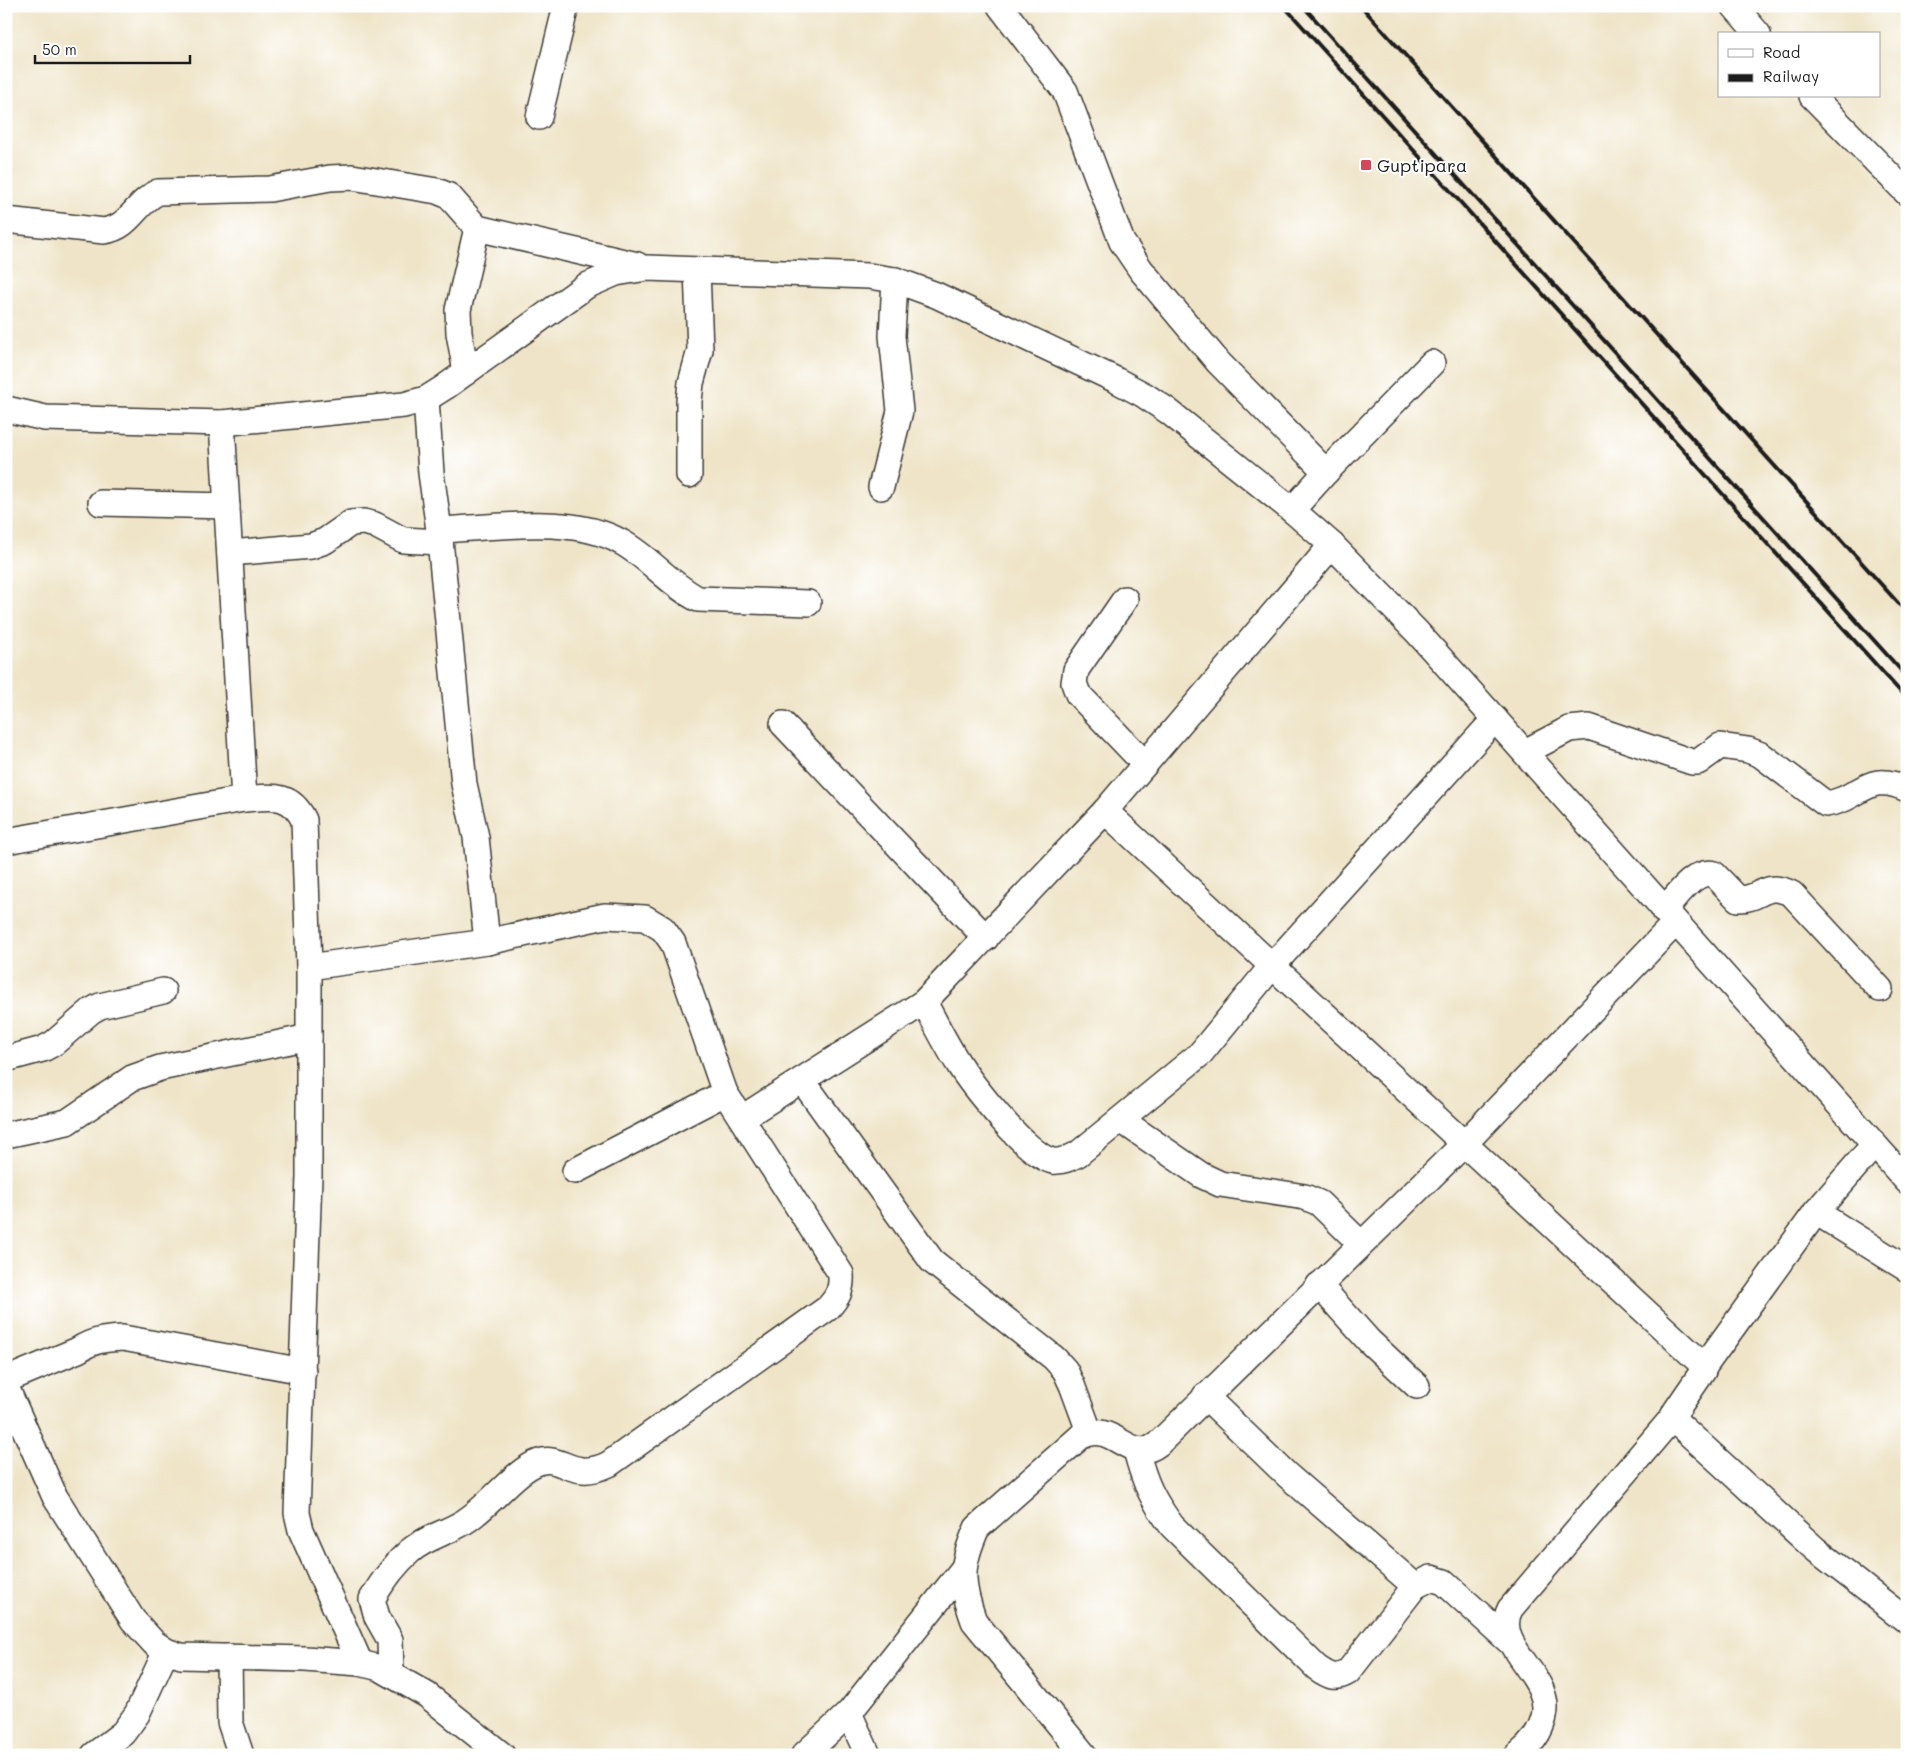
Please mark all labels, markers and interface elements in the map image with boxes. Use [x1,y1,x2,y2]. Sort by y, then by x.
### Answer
scale bar [35,32,190,64]
legend [1718,32,1880,98]
text: 50 m [42,39,77,59]
text: Road [1763,42,1800,62]
text: Railway [1763,66,1819,86]
place label: Guptipara [1377,153,1467,177]
marker: Guptipara [1359,158,1373,172]

